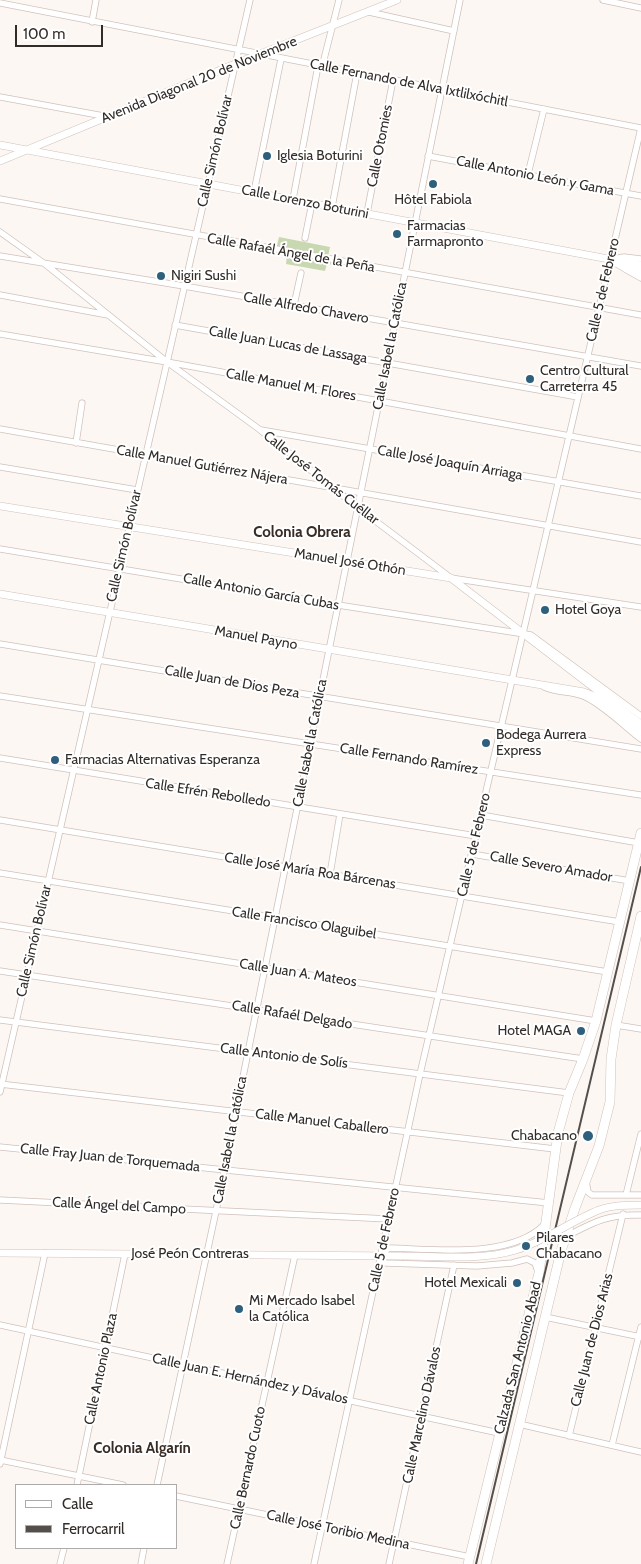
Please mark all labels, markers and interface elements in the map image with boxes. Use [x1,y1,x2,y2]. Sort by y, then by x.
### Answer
scale bar [18,15,105,47]
text: 100 m [23,25,65,43]
street label: Avenida Diagonal 20 de Noviembre [98,33,300,127]
street label: Calle Fernando de Alva Ixtlilxóchitl [308,56,510,110]
street label: Calle Simón Bolívar [194,93,236,209]
street label: Calle Otomies [364,103,396,189]
place label: Iglesia Boturini [277,148,363,164]
marker: Iglesia Boturini [261,150,273,162]
street label: Calle Antonio León y Gama [455,152,615,200]
marker: Hôtel Fabiola [427,178,439,190]
street label: Calle Lorenzo Boturini [240,181,370,223]
place label: Hôtel Fabiola [394,192,472,208]
place label: Farmacias Farmapronto [407,218,483,250]
marker: Farmacias Farmapronto [391,228,403,240]
street label: Calle Rafaél Ángel de la Peña [206,230,376,276]
street label: Calle 5 de Febrero [583,236,623,344]
place label: Nigiri Sushi [171,268,236,284]
marker: Nigiri Sushi [155,270,167,282]
street label: Calle Isabel la Católica [369,281,411,411]
street label: Calle Alfredo Chavero [242,289,370,327]
street label: Calle Juan Lucas de Lassaga [207,323,369,367]
place label: Centro Cultural Carreterra 45 [540,363,629,396]
street label: Calle Manuel M. Flores [225,365,357,405]
marker: Centro Cultural Carreterra 45 [524,373,536,385]
street label: Calle José Tomás Cuéllar [260,428,382,528]
street label: Calle Manuel Gutiérrez Nájera [115,442,289,488]
street label: Calle José Joaquín Arriaga [376,442,524,484]
street label: Calle Simón Bolívar [103,488,145,604]
district label: Colonia Obrera [253,524,351,542]
street label: Manuel José Othón [293,545,407,579]
street label: Calle Antonio García Cubas [182,570,340,614]
place label: Hotel Goya [555,602,621,618]
marker: Hotel Goya [539,604,551,616]
street label: Manuel Payno [213,622,299,654]
street label: Calle Juan de Dios Peza [163,662,301,702]
street label: Calle Isabel la Católica [289,678,331,808]
place label: Bodega Aurrera Express [496,727,587,760]
marker: Bodega Aurrera Express [480,737,492,749]
street label: Calle Fernando Ramírez [339,740,479,778]
place label: Farmacias Alternativas Esperanza [65,752,260,768]
marker: Farmacias Alternativas Esperanza [49,754,61,766]
street label: Calle Efrén Rebolledo [144,775,272,811]
street label: Calle 5 de Febrero [454,791,494,899]
street label: Calle Severo Amador [488,848,614,886]
street label: Calle José María Roa Bárcenas [223,849,397,893]
street label: Calle Simón Bolívar [13,883,55,999]
street label: Calle Francisco Olaguibel [230,903,378,943]
street label: Calle Juan A. Mateos [238,955,358,991]
street label: Calle Rafaél Delgado [231,997,353,1033]
place label: Hotel MAGA [498,1023,571,1039]
marker: Hotel MAGA [575,1025,587,1037]
street label: Calle Antonio de Solís [219,1040,349,1072]
street label: Calle Isabel la Católica [209,1075,251,1205]
street label: Calle Manuel Caballero [254,1105,390,1139]
place label: Chabacano [511,1128,577,1144]
marker: Chabacano [581,1129,595,1143]
street label: Calle Fray Juan de Torquemada [19,1140,201,1176]
street label: Calle 5 de Febrero [365,1186,403,1294]
street label: Calle Ángel del Campo [52,1194,186,1218]
place label: Pilares Chabacano [536,1230,602,1262]
marker: Pilares Chabacano [520,1240,532,1252]
street label: José Peón Contreras [131,1246,249,1262]
street label: Calle Juan de Dios Arias [567,1272,617,1408]
place label: Hotel Mexicali [424,1275,507,1291]
marker: Hotel Mexicali [511,1277,523,1289]
street label: Calzada San Antonio Abad [491,1280,545,1436]
place label: Mi Mercado Isabel la Católica [249,1293,355,1325]
marker: Mi Mercado Isabel la Católica [233,1303,245,1315]
street label: Calle Antonio Plaza [81,1312,121,1426]
street label: Calle Marcelino Dávalos [399,1345,445,1485]
street label: Calle Juan E. Hernández y Dávalos [151,1350,349,1408]
street label: Calle Bernardo Cuoto [227,1405,269,1531]
district label: Colonia Algarín [93,1440,191,1458]
legend [15,1484,178,1549]
text: Calle [62,1495,93,1513]
street label: Calle José Toribio Medina [265,1507,411,1553]
text: Ferrocarril [62,1520,125,1538]

